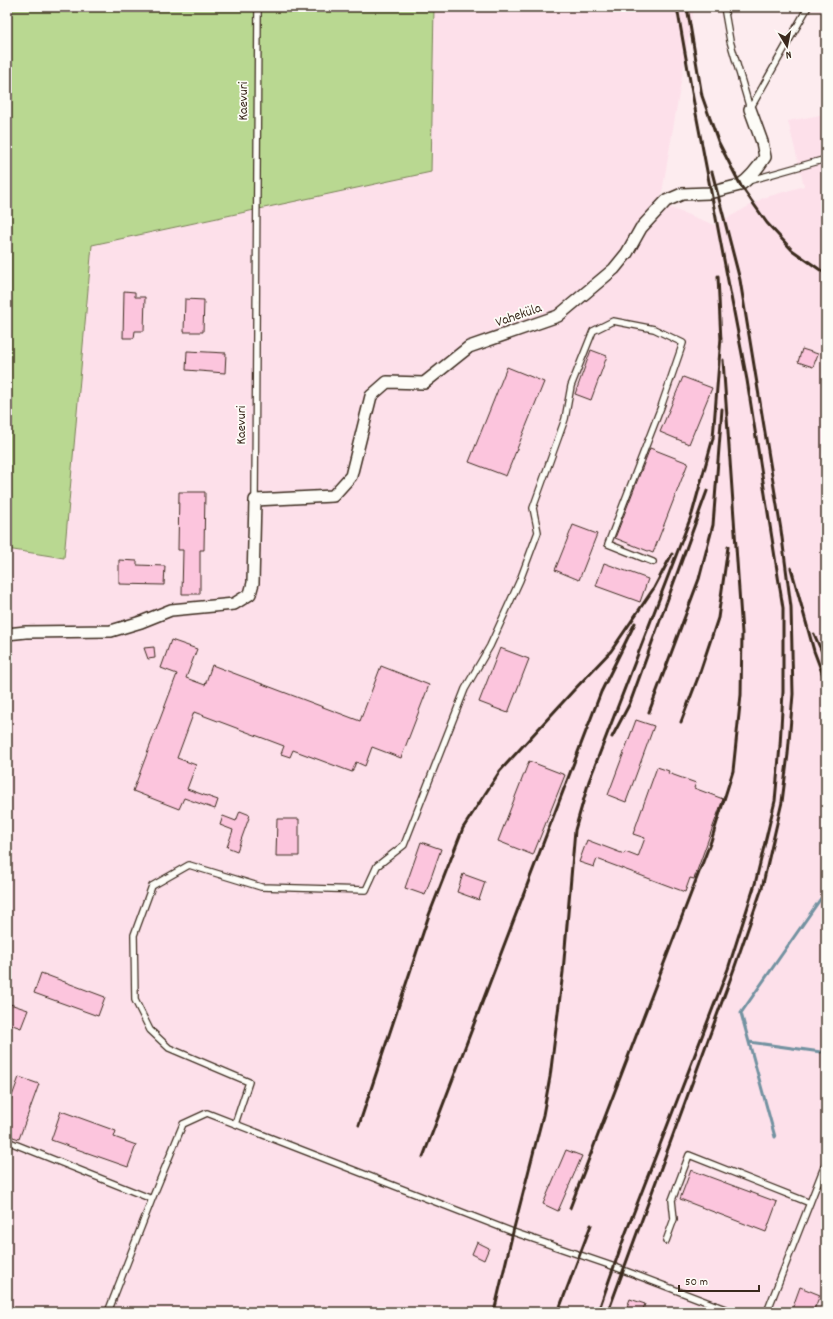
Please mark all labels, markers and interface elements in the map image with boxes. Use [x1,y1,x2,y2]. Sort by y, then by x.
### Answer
north arrow [767,26,807,66]
text: N [784,46,792,62]
street label: Kaevuri [234,81,254,120]
street label: Vaheküla [493,299,545,333]
street label: Kaevuri [232,405,252,444]
scale bar [679,1267,759,1293]
text: 50 m [685,1274,708,1291]

